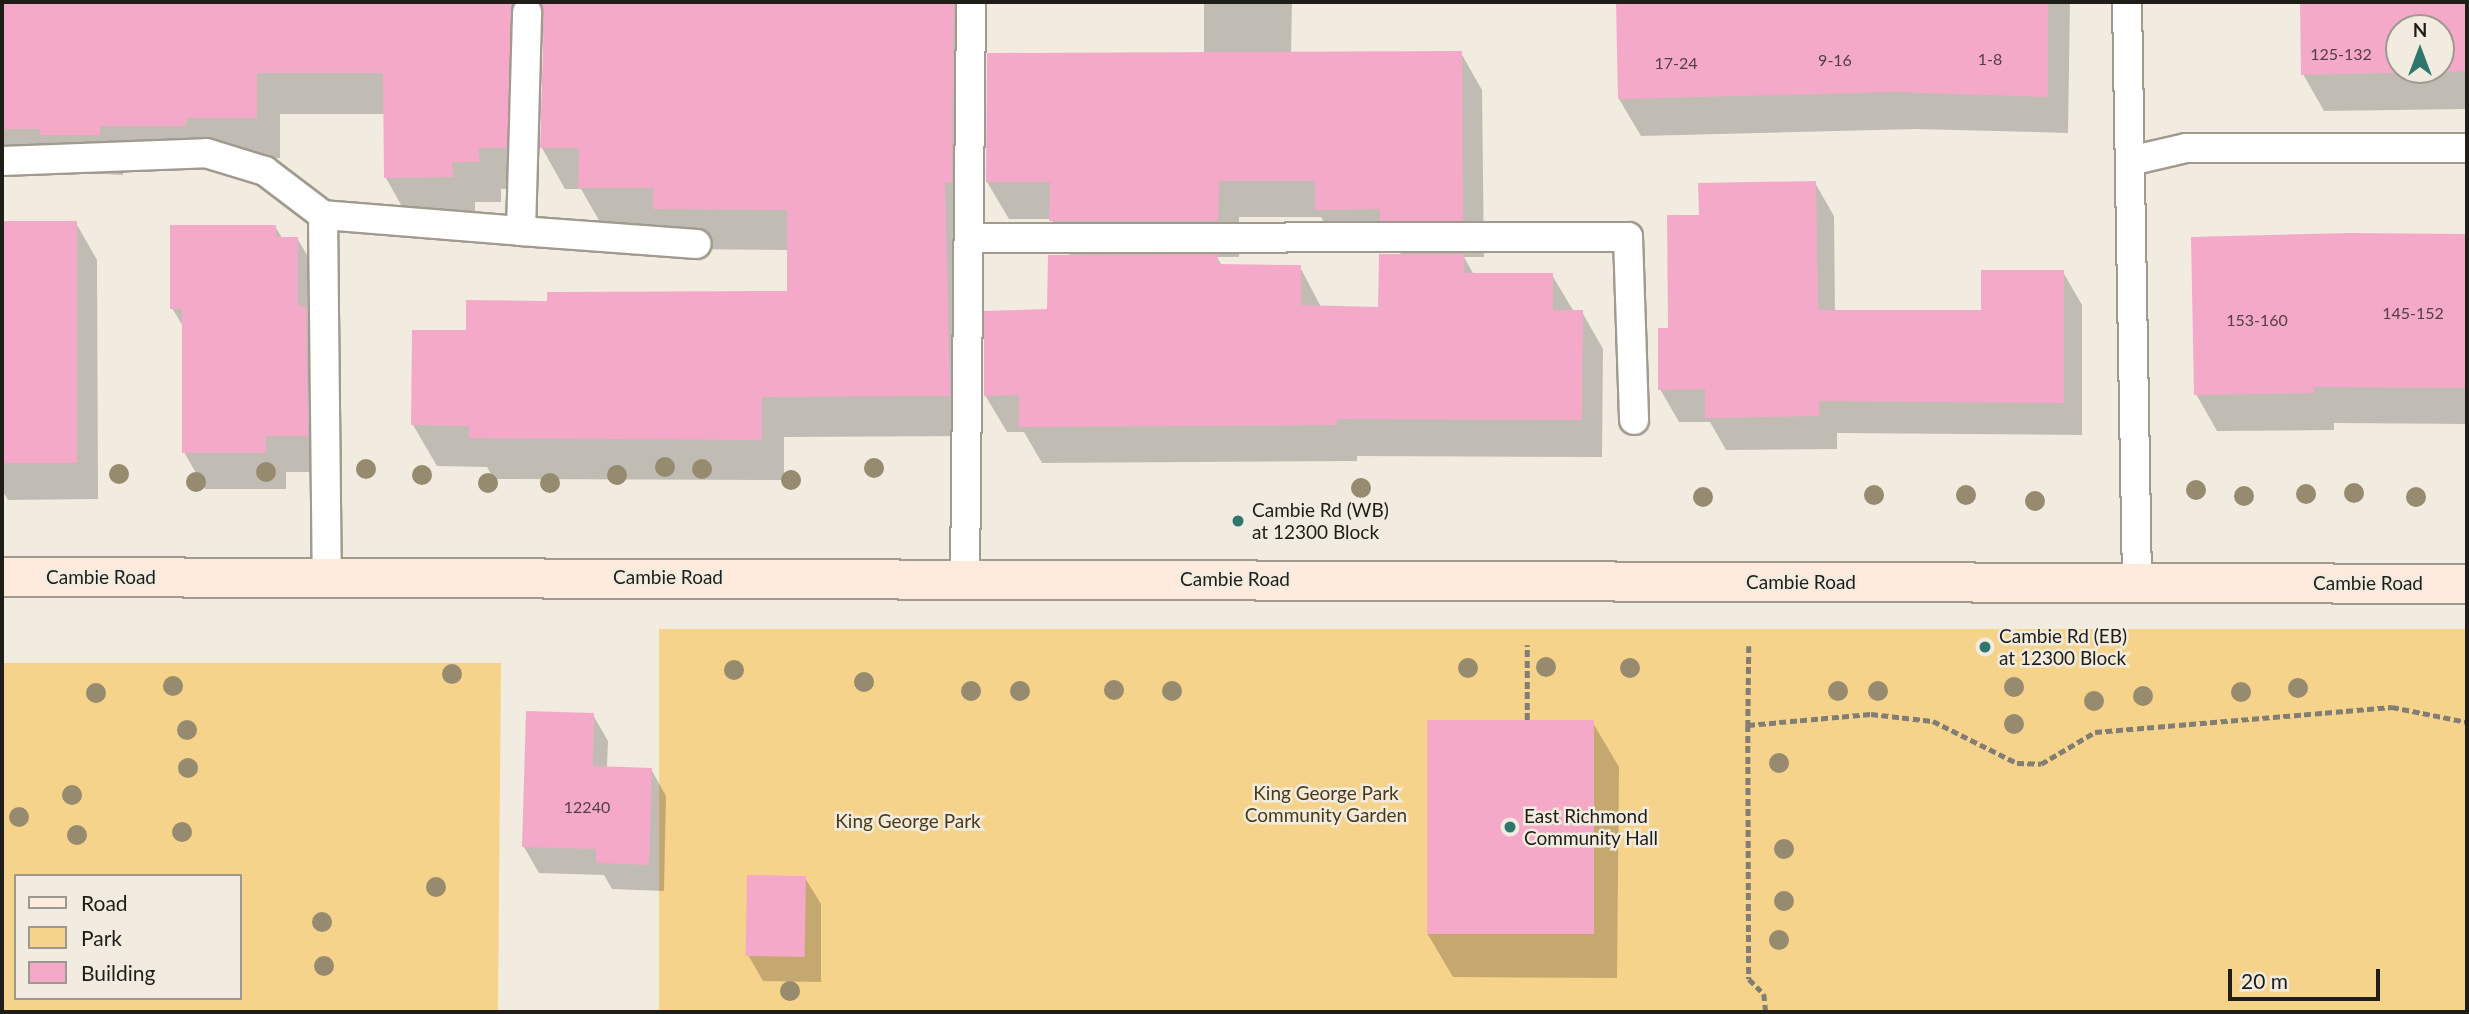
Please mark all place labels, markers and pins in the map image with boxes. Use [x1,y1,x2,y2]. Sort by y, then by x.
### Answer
place label: Cambie Rd (WB) at 12300 Block [1252,499,1389,543]
marker: Cambie Rd (WB) at 12300 Block [1230,513,1246,529]
place label: Cambie Rd (EB) at 12300 Block [1999,625,2127,669]
marker: Cambie Rd (EB) at 12300 Block [1977,639,1993,655]
place label: East Richmond Community Hall [1524,805,1658,849]
marker: East Richmond Community Hall [1502,819,1518,835]

